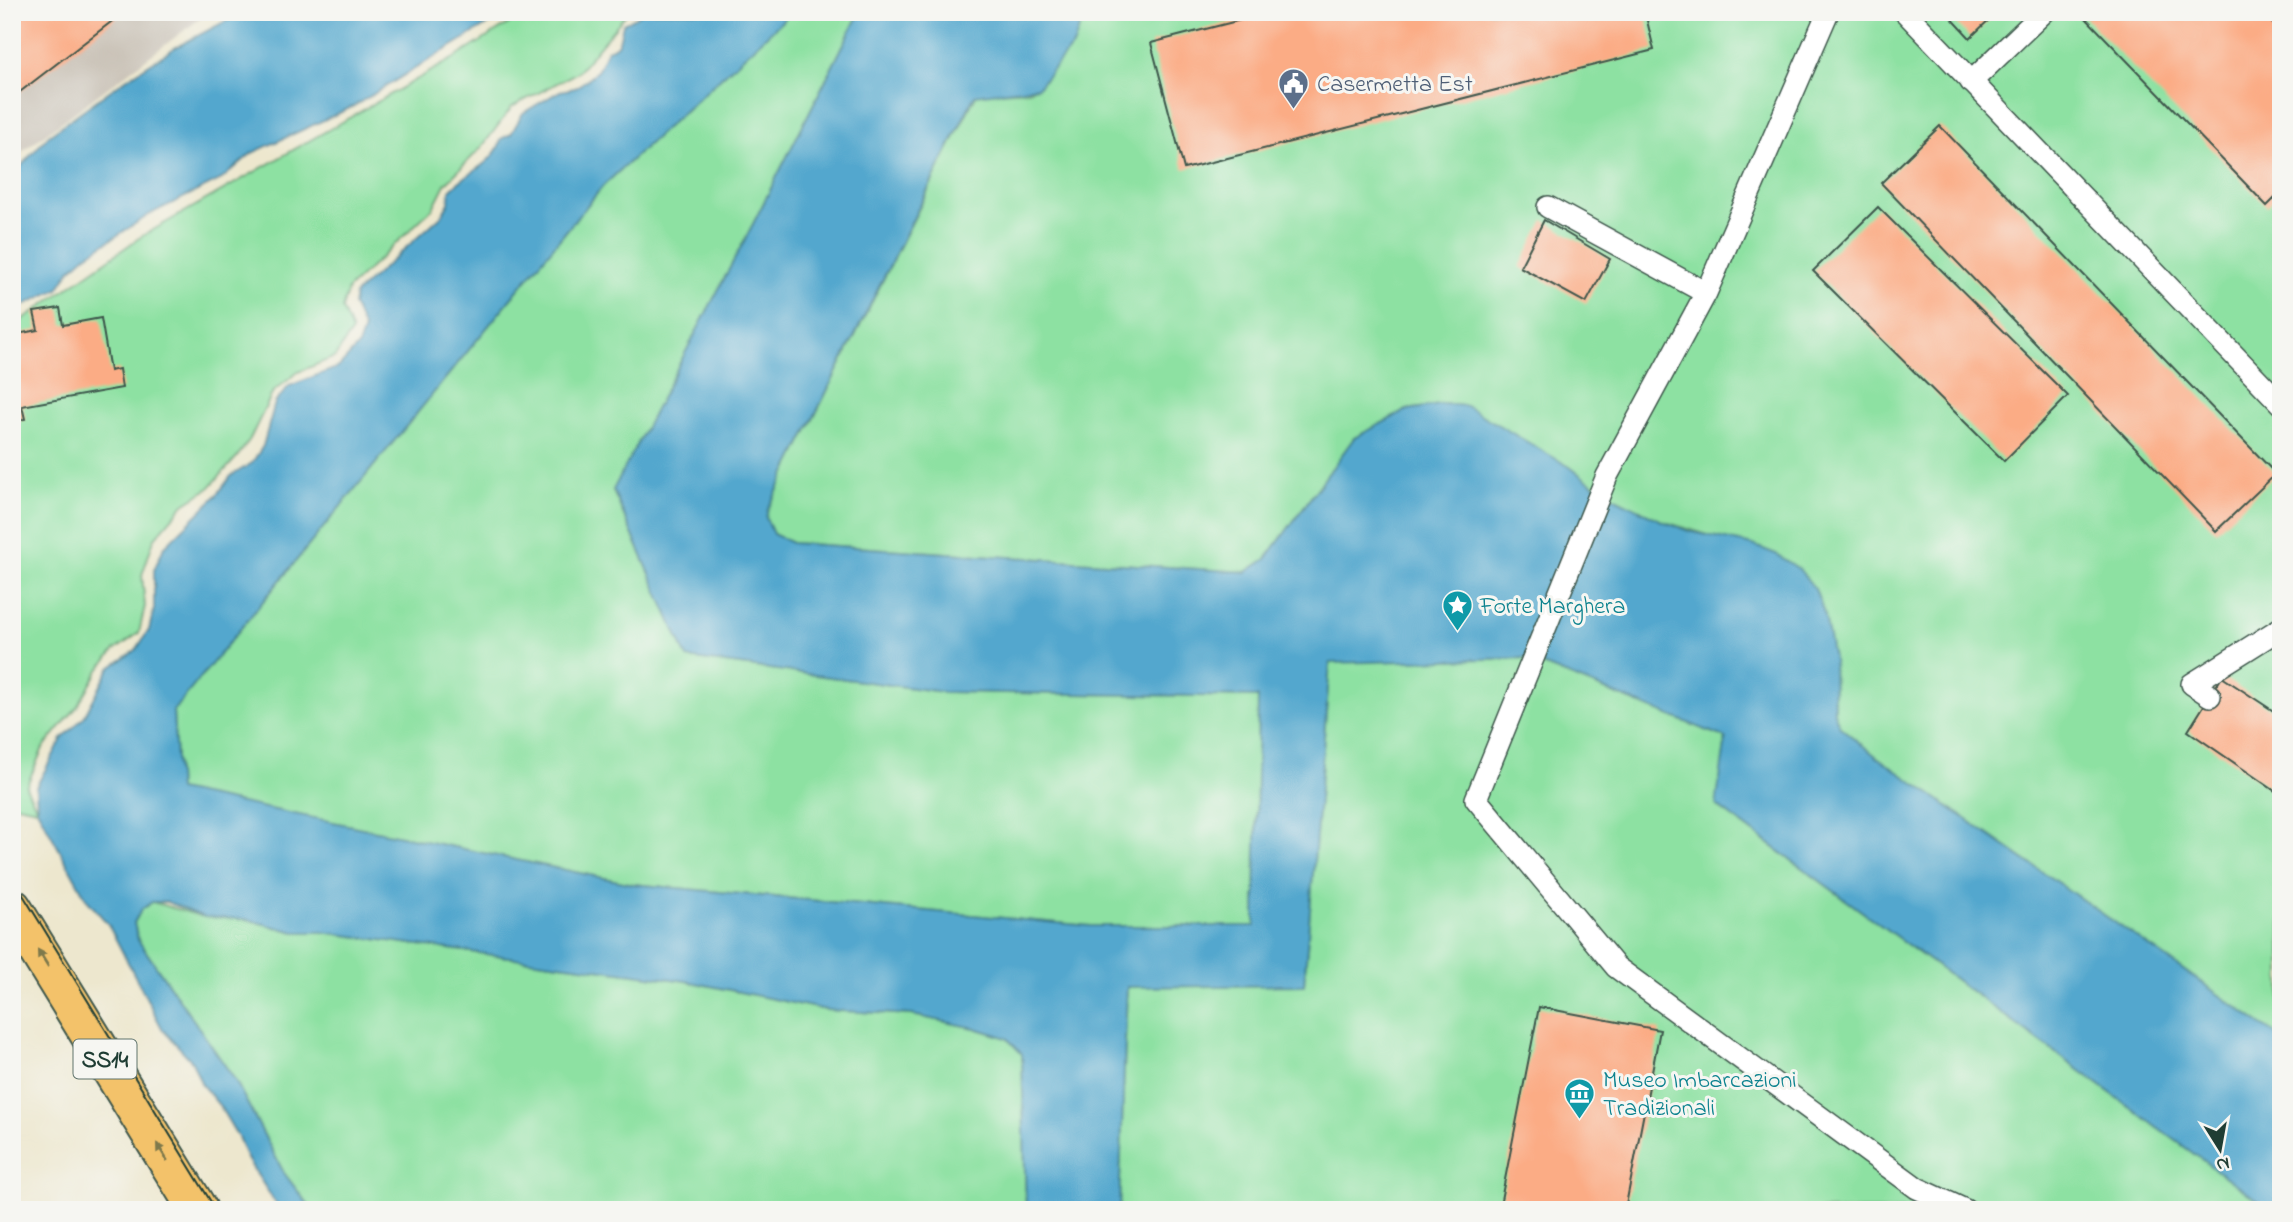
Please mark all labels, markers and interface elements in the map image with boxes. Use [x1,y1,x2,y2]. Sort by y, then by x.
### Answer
public building icon: Casermetta Est [1277,66,1311,110]
place label: Casermetta Est [1317,68,1473,103]
place icon: Forte Marghera [1440,588,1474,632]
place label: Forte Marghera [1479,590,1626,625]
one-way arrow [36,948,49,967]
road number: SS14 [74,1040,136,1078]
place label: Museo Imbarcazioni Tradizionali [1603,1064,1797,1127]
museum icon: Museo Imbarcazioni Tradizionali [1563,1076,1597,1120]
north arrow [2184,1114,2254,1184]
one-way arrow [155,1142,168,1161]
text: N [2214,1149,2232,1178]

